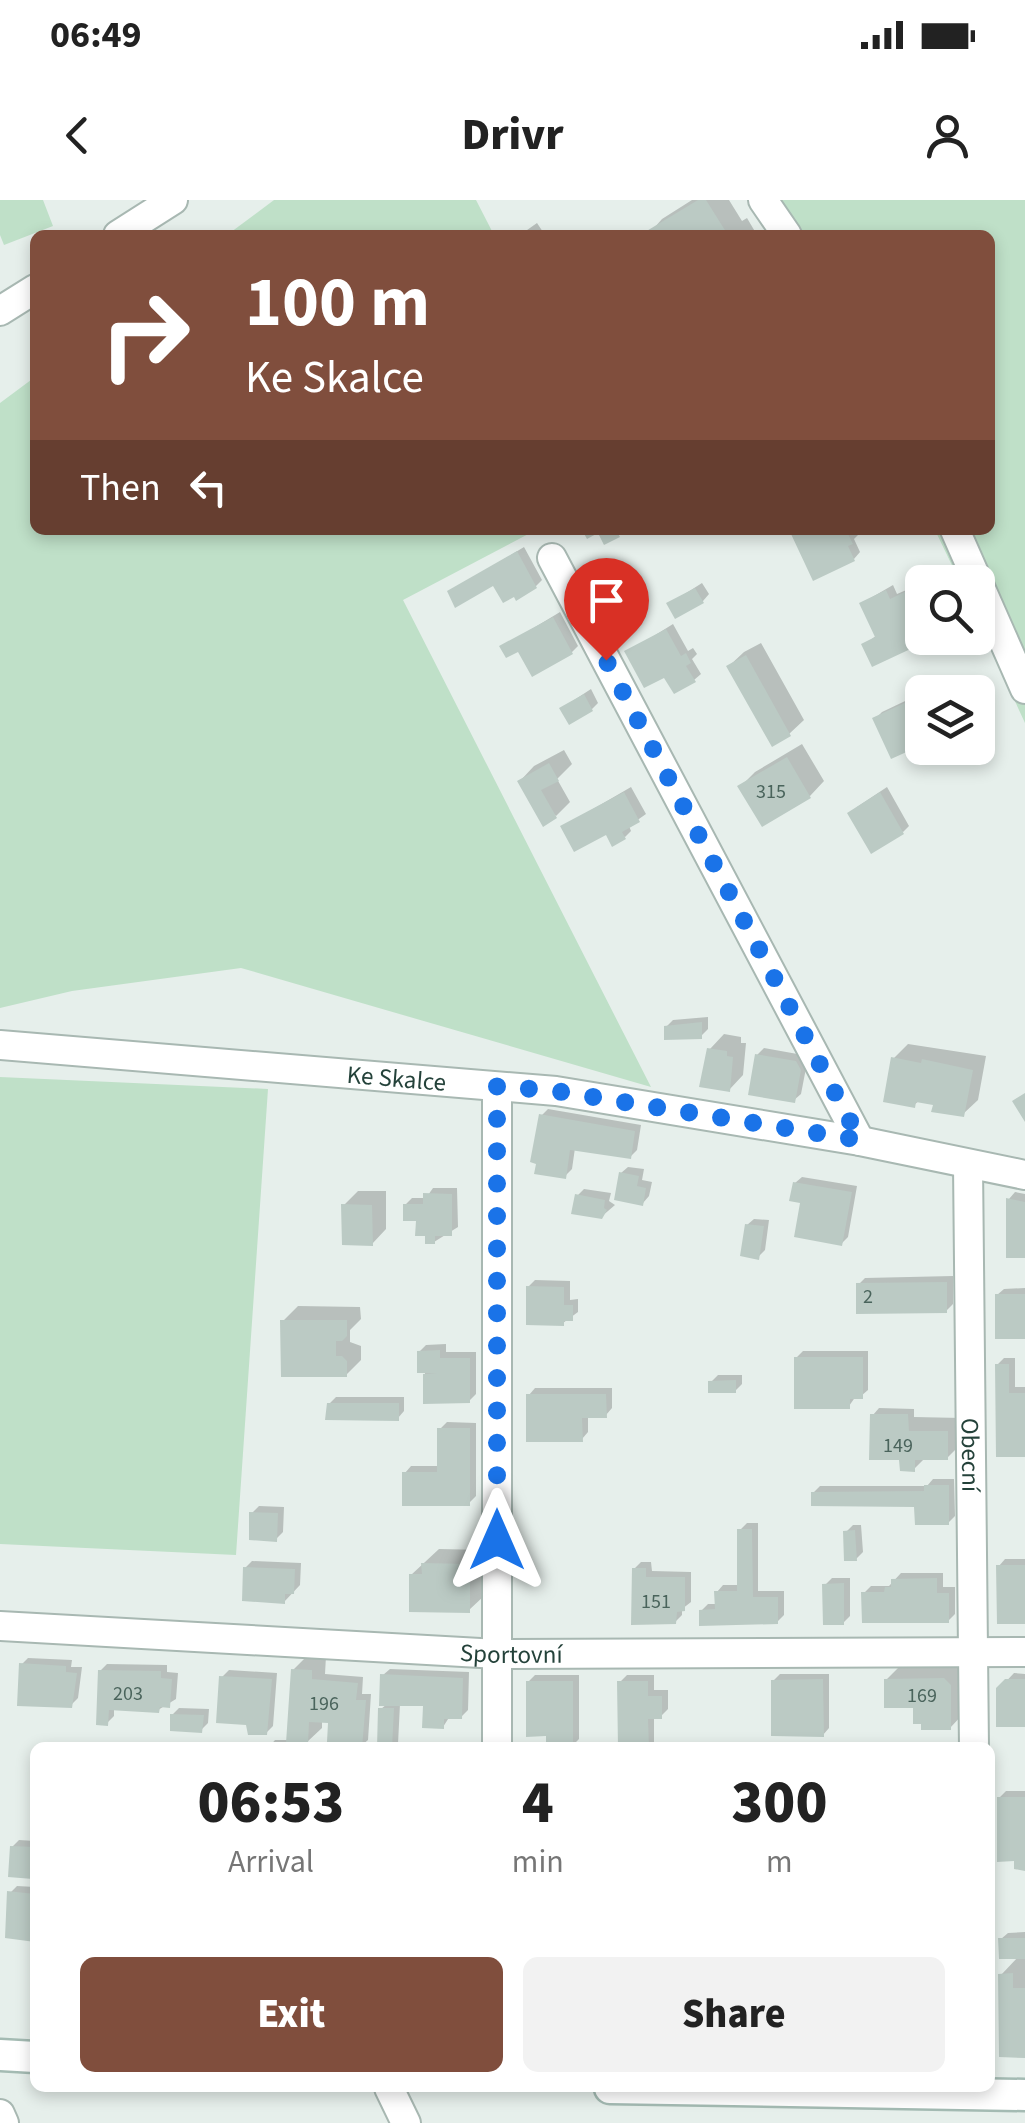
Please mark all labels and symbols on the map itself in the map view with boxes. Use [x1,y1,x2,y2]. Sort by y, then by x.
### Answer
pin [564,558,649,661]
house number: 315 [756,778,786,806]
street label: Ke Skalce [345,1057,448,1101]
house number: 2 [863,1283,873,1311]
street label: Obecní [952,1418,988,1493]
house number: 149 [883,1432,913,1460]
position arrow [445,1488,549,1592]
house number: 151 [641,1588,671,1616]
street label: Sportovní [459,1635,563,1673]
house number: 203 [113,1680,143,1708]
house number: 169 [907,1682,937,1710]
house number: 196 [309,1690,339,1718]

